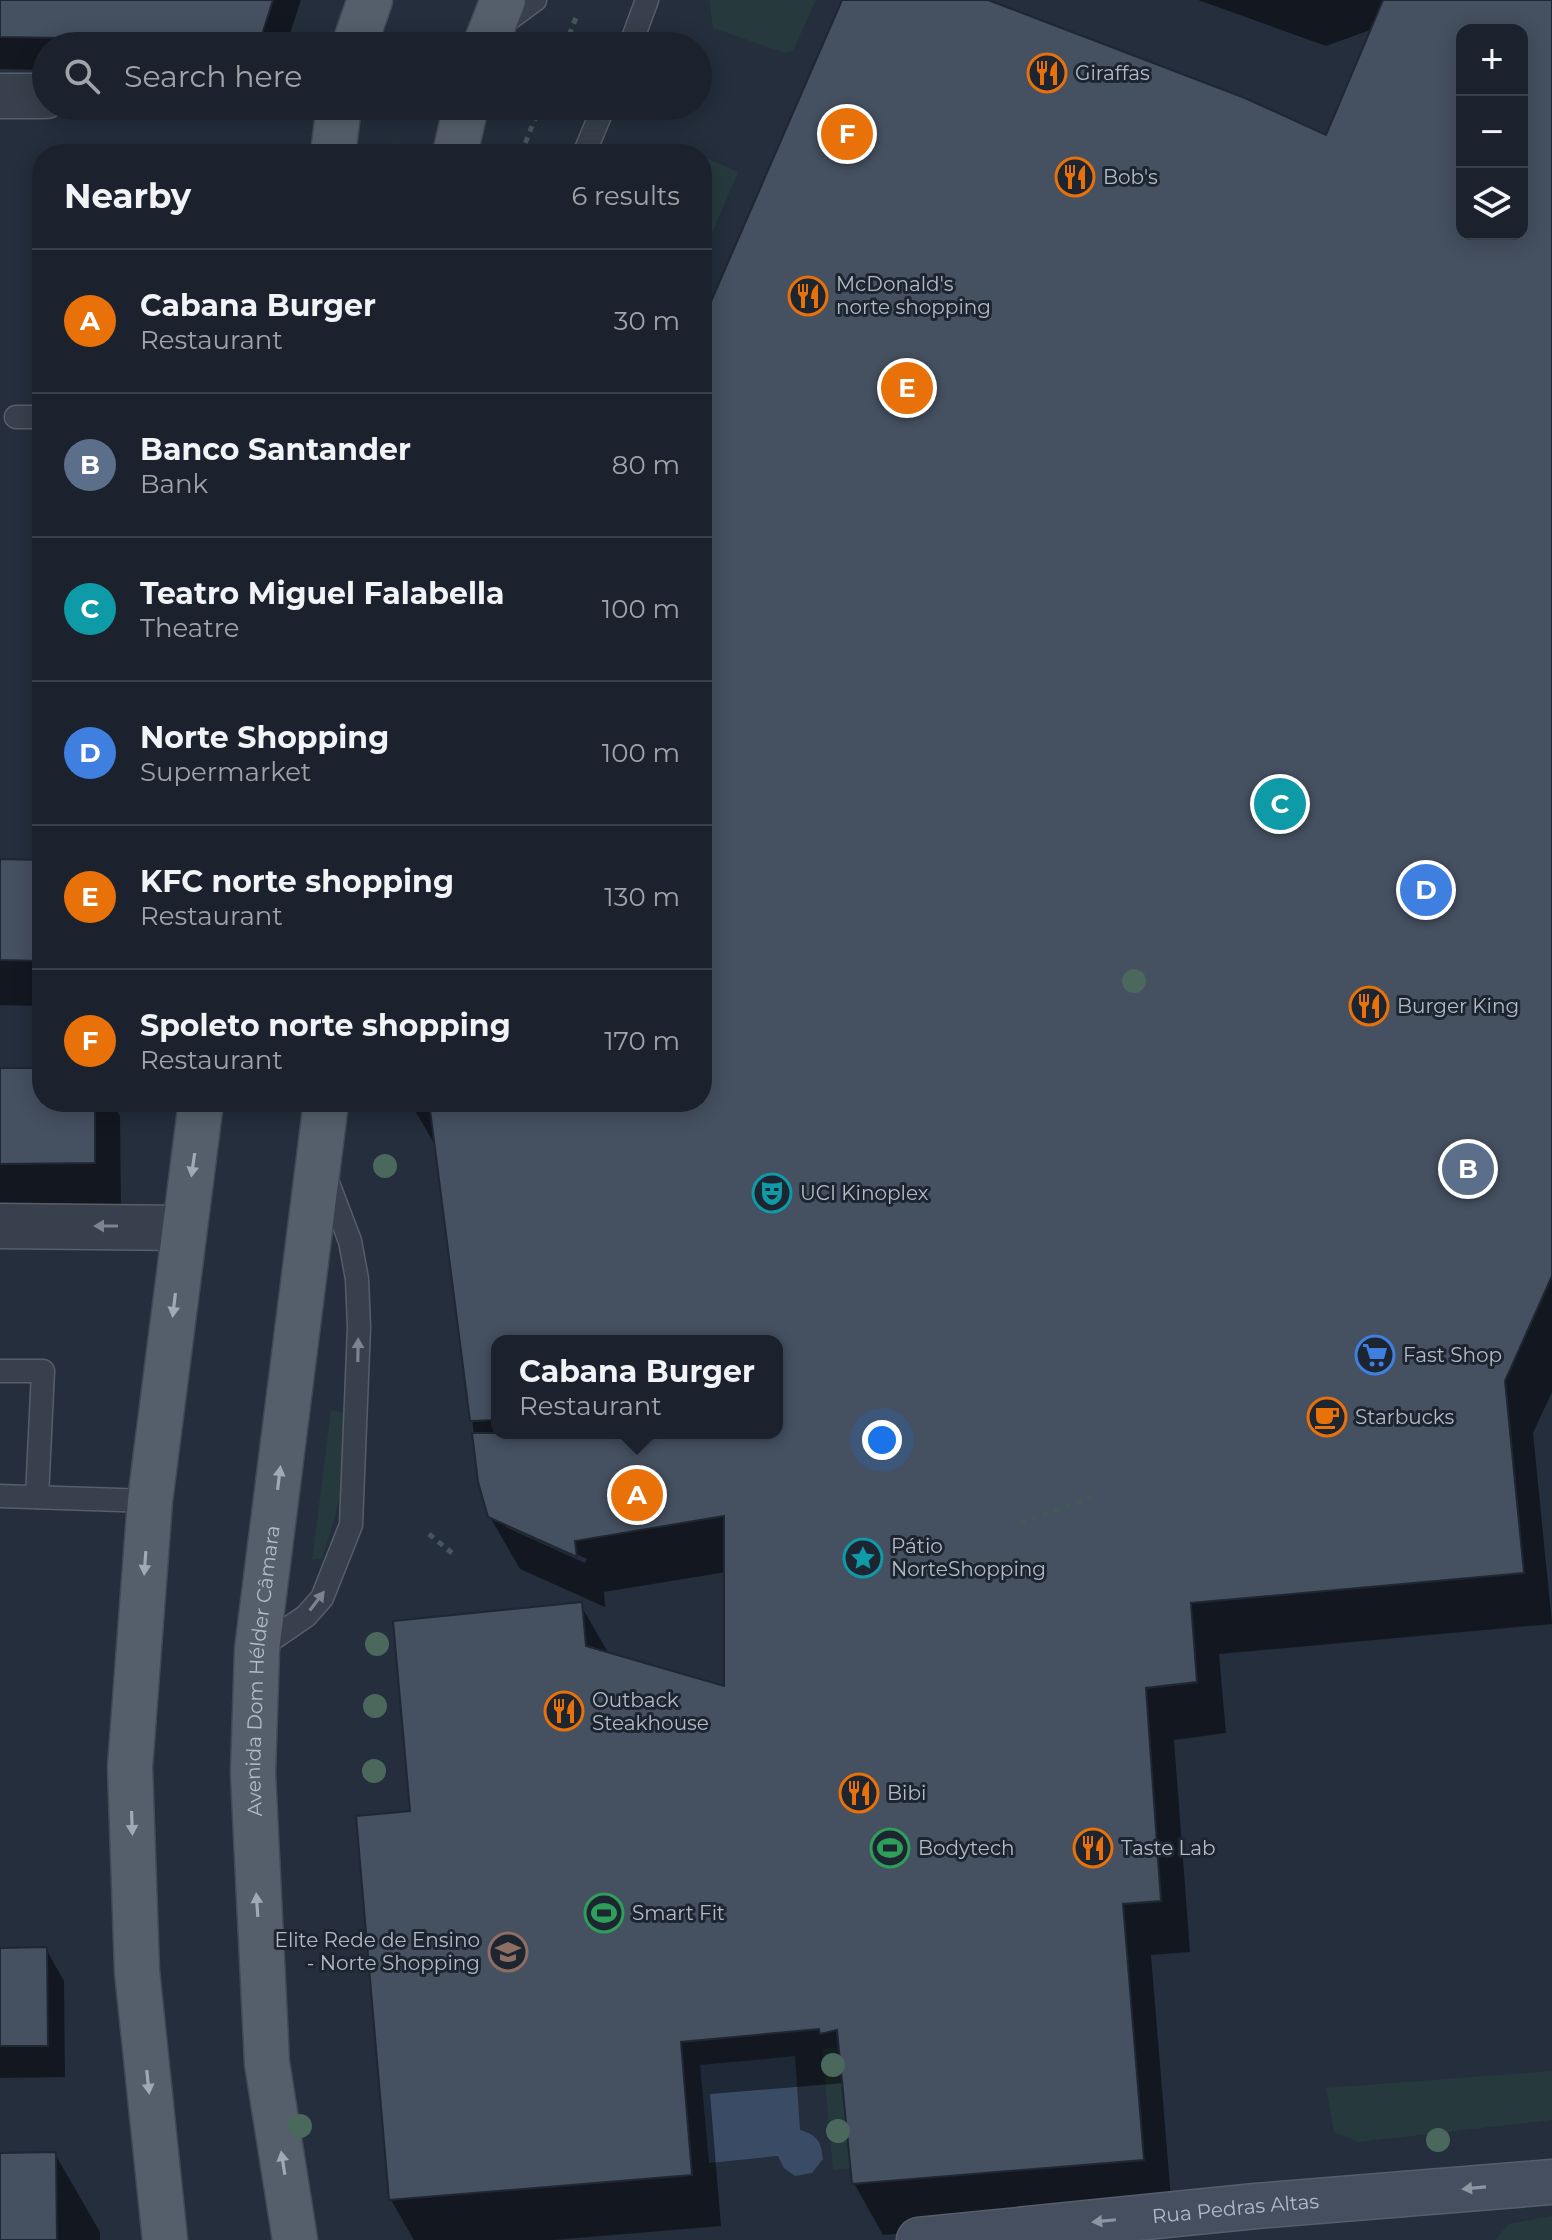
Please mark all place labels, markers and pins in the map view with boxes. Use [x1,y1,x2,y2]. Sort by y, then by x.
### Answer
restaurant icon: Giraffas [1026,52,1068,94]
place label: Giraffas [1075,61,1150,85]
pin: F [821,104,873,164]
restaurant icon: Bob's [1054,156,1096,198]
place label: Bob's [1103,165,1158,189]
place label: McDonald's norte shopping [836,272,991,319]
restaurant icon: McDonald's norte shopping [787,275,829,317]
pin: E [881,358,933,418]
pin: C [1254,774,1306,834]
pin: D [1400,860,1452,920]
restaurant icon: Burger King [1348,985,1390,1027]
place label: Burger King [1397,994,1519,1018]
pin: B [1442,1139,1494,1199]
theatre icon: UCI Kinoplex [751,1172,793,1214]
place label: UCI Kinoplex [800,1181,929,1205]
supermarket icon: Fast Shop [1354,1334,1396,1376]
place label: Fast Shop [1403,1343,1502,1367]
cafe icon: Starbucks [1306,1396,1348,1438]
place label: Starbucks [1355,1405,1454,1429]
pin: A [611,1465,663,1525]
place label: Pátio NorteShopping [891,1534,1046,1581]
place icon: Pátio NorteShopping [842,1537,884,1579]
place label: Outback Steakhouse [592,1688,709,1735]
restaurant icon: Outback Steakhouse [543,1690,585,1732]
restaurant icon: Bibi [838,1772,880,1814]
place label: Bibi [887,1781,926,1805]
sports icon: Bodytech [869,1827,911,1869]
restaurant icon: Taste Lab [1072,1827,1114,1869]
place label: Bodytech [918,1836,1015,1860]
place label: Taste Lab [1121,1836,1216,1860]
sports icon: Smart Fit [583,1892,625,1934]
place label: Smart Fit [632,1901,725,1925]
place label: Elite Rede de Ensino - Norte Shopping [275,1928,480,1975]
school or university icon: Elite Rede de Ensino - Norte Shopping [487,1931,529,1973]

